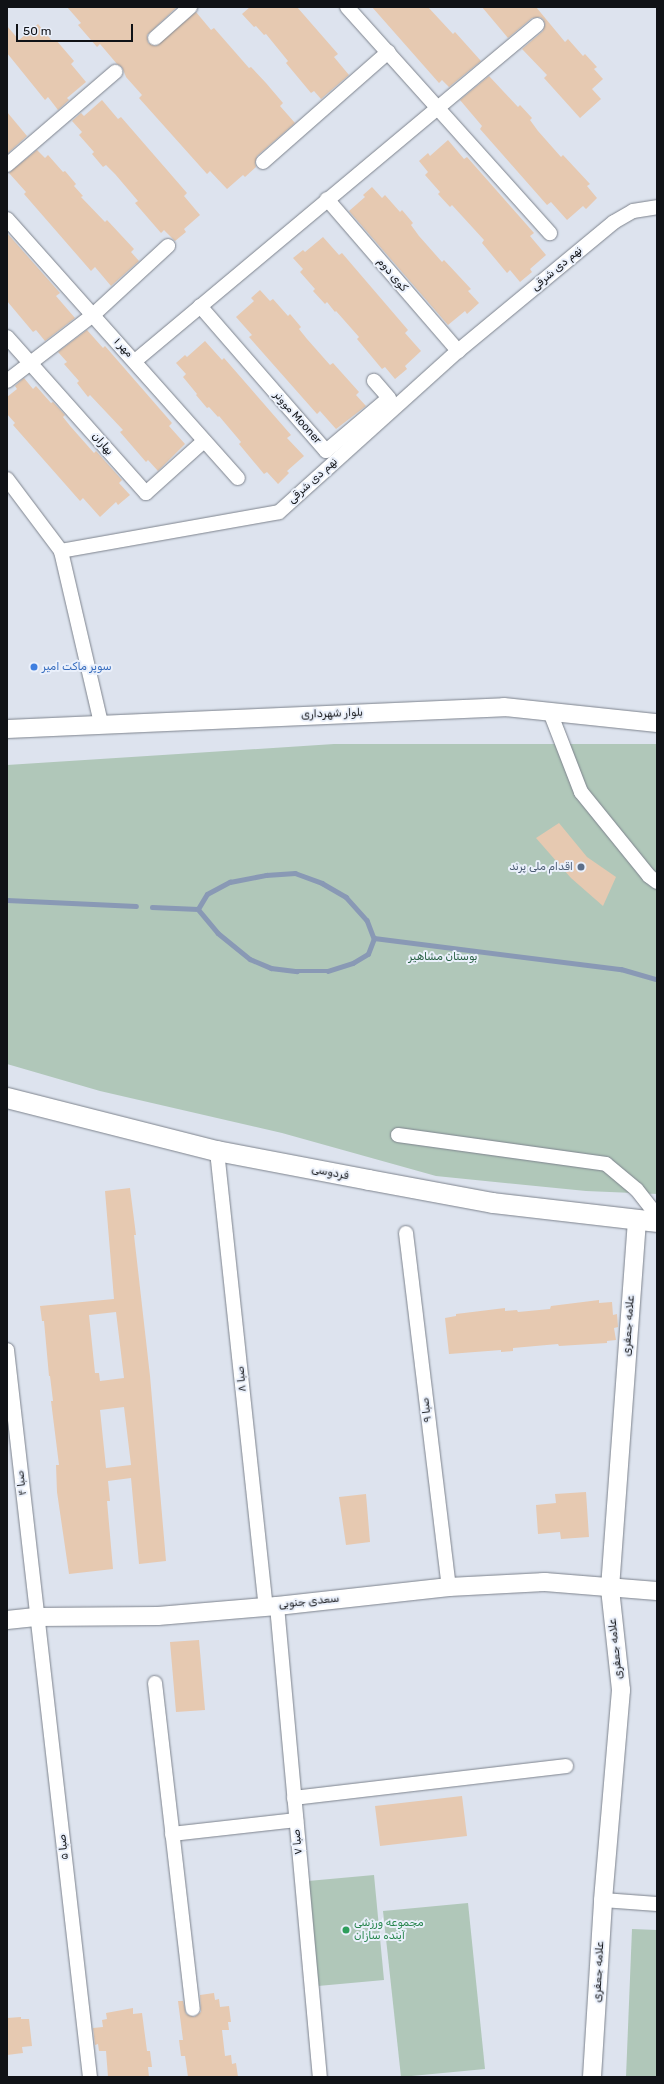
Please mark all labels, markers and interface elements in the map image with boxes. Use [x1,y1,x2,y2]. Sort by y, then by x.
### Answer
scale bar [18,16,135,42]
text: 50 m [23,24,51,38]
street label: نهم دی شرقی [529,244,585,294]
street label: کوی دوم [374,255,410,295]
street label: مهر ۱ [111,336,135,360]
street label: موونر Mooner [271,389,323,447]
street label: بهاران [88,430,116,458]
street label: نهم دی شرقی [286,455,340,507]
place label: سوپر ماکت امیر [42,660,112,674]
marker: سوپر ماکت امیر [29,662,39,672]
street label: بلوار شهرداری [301,706,363,722]
place label: اقدام ملی پرند [509,860,573,874]
marker: اقدام ملی پرند [576,862,586,872]
park label: بوستان مشاهیر [409,950,477,964]
street label: فردوسی [310,1163,350,1183]
street label: علامه جعفری [620,1295,638,1357]
street label: صبا ۸ [234,1366,250,1392]
street label: صبا ۹ [419,1397,435,1423]
street label: صبا ۴ [14,1470,30,1496]
street label: سعدی جنوبی [278,1592,340,1612]
street label: علامه جعفری [606,1618,626,1680]
street label: صبا ۷ [290,1829,306,1855]
street label: صبا ۵ [56,1834,72,1860]
place label: مجموعه ورزشی آینده سازان [354,1917,424,1943]
marker: مجموعه ورزشی آینده سازان [341,1925,351,1935]
street label: علامه جعفری [591,1941,607,2003]

